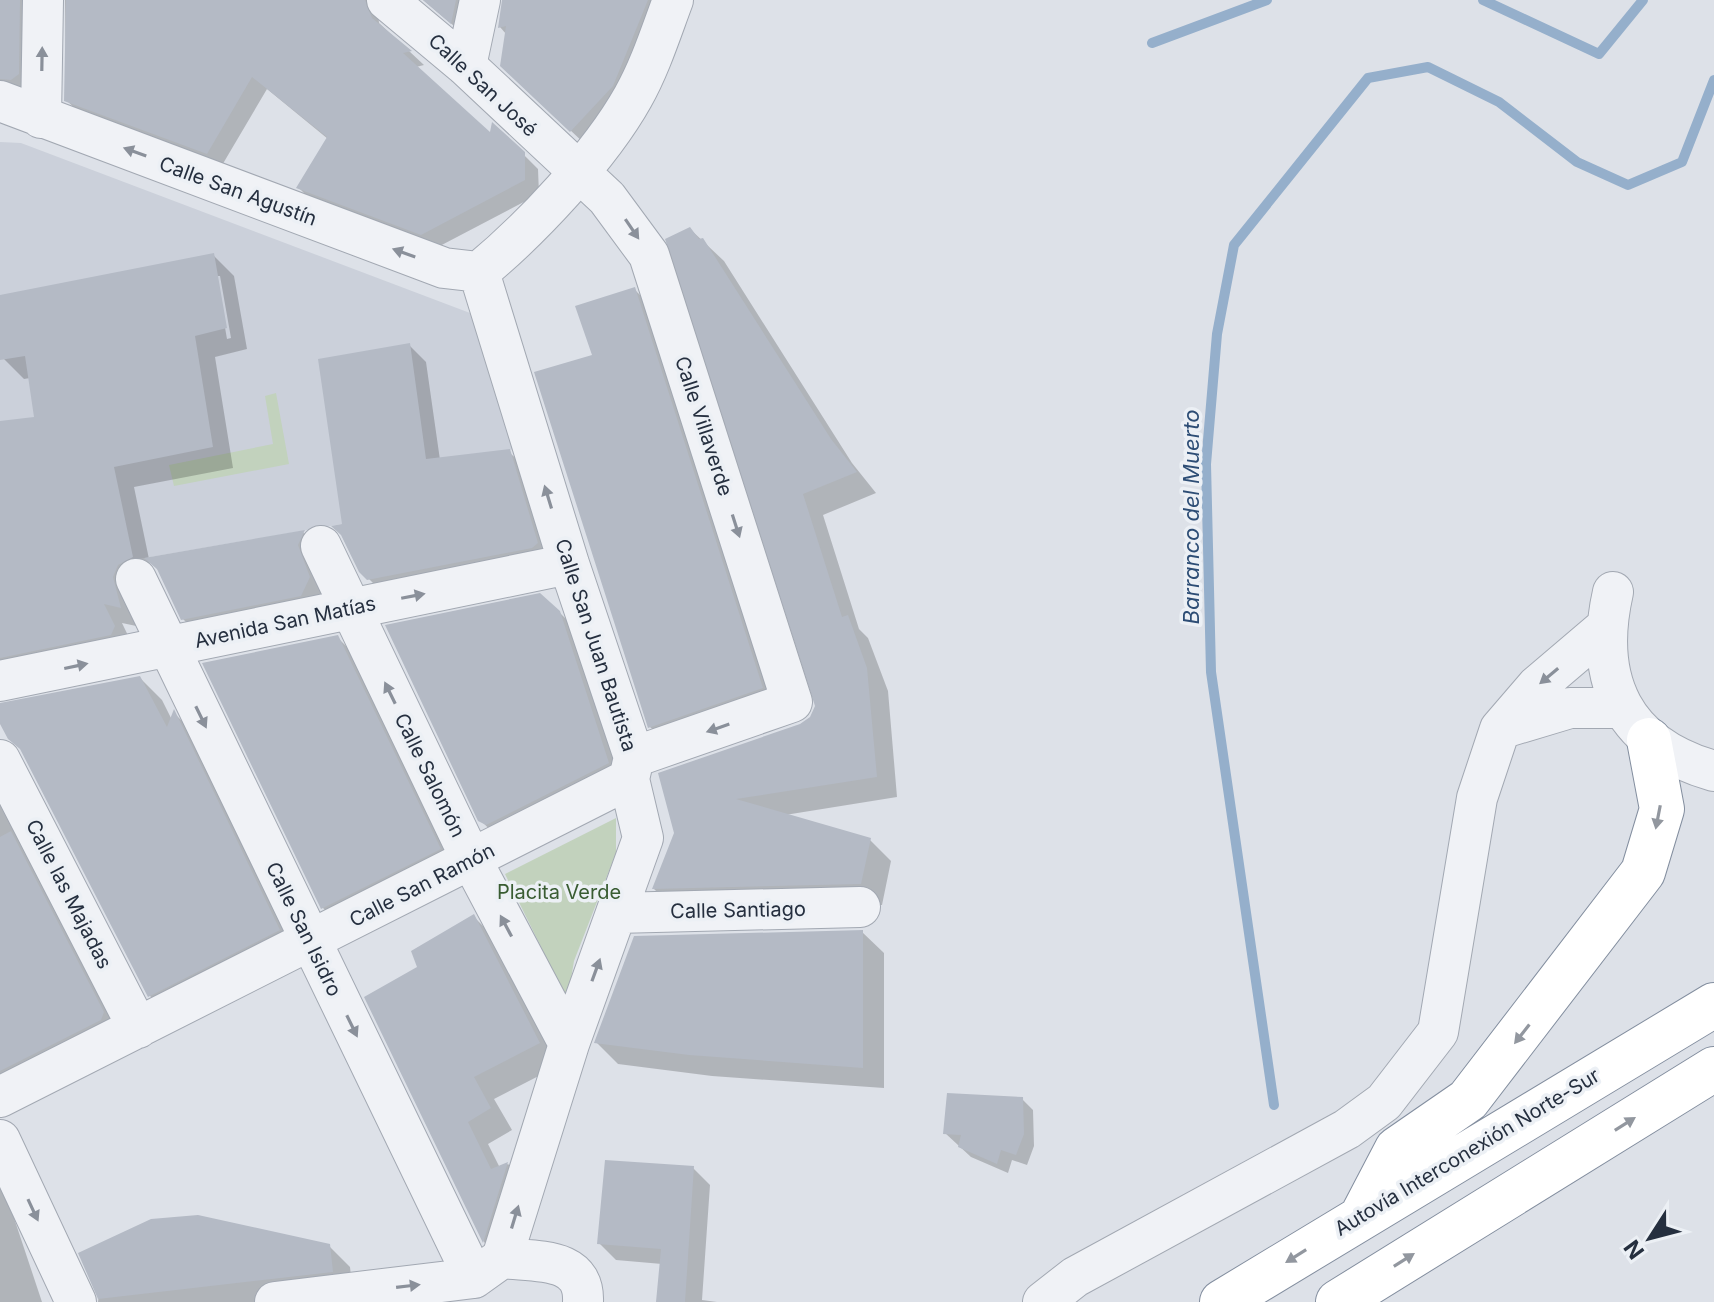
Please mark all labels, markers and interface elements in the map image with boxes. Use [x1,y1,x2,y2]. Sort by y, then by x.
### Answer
street label: Calle San José [424,28,542,142]
one-way arrow [36,46,49,71]
one-way arrow [122,146,146,158]
street label: Calle San Agustín [156,151,320,231]
one-way arrow [624,218,639,239]
one-way arrow [392,246,416,259]
street label: Calle Villaverde [670,353,738,499]
water label: Barranco del Muerto [1178,409,1204,625]
one-way arrow [542,484,554,508]
one-way arrow [730,514,742,538]
street label: Calle San Juan Bautista [550,536,642,754]
one-way arrow [401,589,426,602]
street label: Avenida San Matías [192,591,378,653]
one-way arrow [64,659,89,671]
one-way arrow [1539,667,1559,684]
one-way arrow [383,681,397,704]
one-way arrow [194,706,208,729]
street label: Calle Salomón [390,709,470,841]
one-way arrow [706,722,730,735]
one-way arrow [1652,804,1664,829]
street label: Calle las Majadas [21,815,117,973]
street label: Calle San Ramón [345,838,499,932]
street label: Calle San Isidro [261,858,347,1000]
park label: Placita Verde [497,880,621,904]
street label: Calle Santiago [670,897,806,923]
one-way arrow [499,914,512,937]
one-way arrow [590,958,603,982]
one-way arrow [345,1015,359,1038]
one-way arrow [1514,1024,1530,1044]
street label: Autovía Interconexión Norte-Sur [1330,1063,1604,1241]
one-way arrow [1614,1117,1636,1131]
north arrow [1610,1198,1690,1278]
one-way arrow [26,1199,40,1222]
one-way arrow [509,1204,522,1228]
text: N [1618,1235,1649,1264]
one-way arrow [1286,1248,1307,1263]
one-way arrow [1393,1254,1415,1268]
one-way arrow [396,1279,421,1292]

